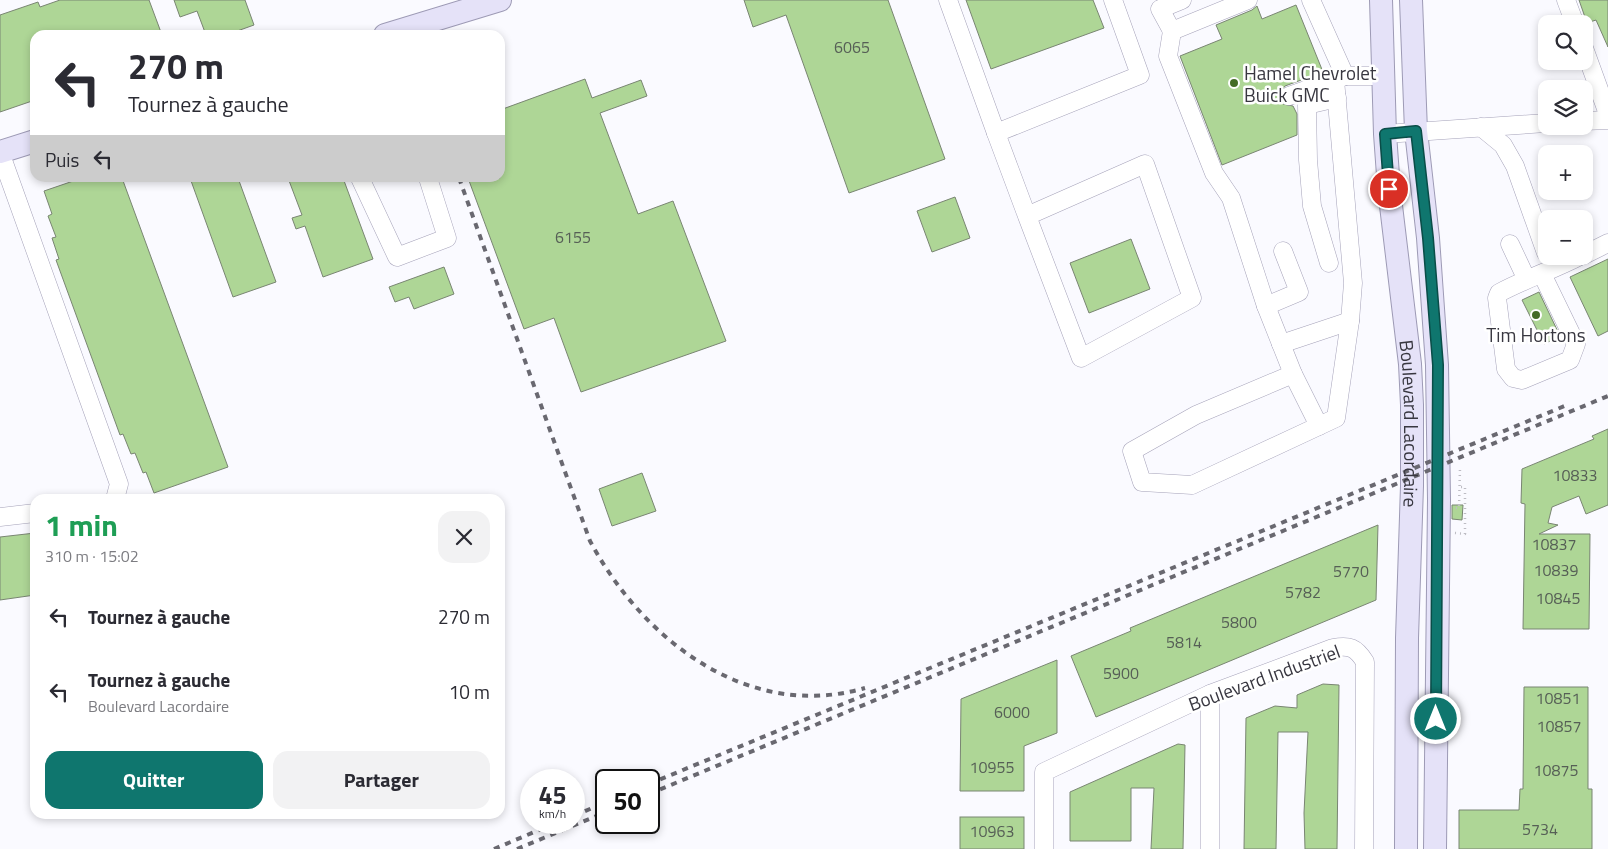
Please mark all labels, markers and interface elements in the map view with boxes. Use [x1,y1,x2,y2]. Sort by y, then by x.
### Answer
map controls [1538,15,1593,265]
button: search [1538,15,1593,70]
house number: 6065 [834,35,870,59]
text: 270 m [128,39,224,93]
icon: left [45,50,110,115]
place label: Hamel Chevrolet Buick GMC [1244,58,1377,109]
marker: Hamel Chevrolet Buick GMC [1228,77,1240,89]
button: layers [1538,80,1593,135]
text: Tournez à gauche [128,87,289,121]
text: Puis [45,145,79,174]
icon: left [89,145,117,173]
button: + [1538,145,1593,200]
pin [1368,168,1410,210]
icon: arrive [1375,175,1403,203]
button: − [1538,210,1593,265]
house number: 6155 [555,225,591,249]
marker: Tim Hortons [1530,309,1542,321]
place label: Tim Hortons [1486,320,1586,349]
street label: Boulevard Lacordaire [1393,338,1427,508]
house number: 10833 [1553,463,1597,487]
text: 1 min [45,502,118,548]
button: close [438,511,490,563]
house number: 10837 [1532,532,1576,556]
text: 310 m · 15:02 [45,544,139,568]
house number: 10839 [1534,558,1578,582]
house number: 5770 [1333,559,1369,583]
house number: 5782 [1285,580,1321,604]
house number: 10845 [1536,586,1580,610]
text: Tournez à gauche [88,602,230,631]
text: 270 m [438,602,490,631]
icon: left [45,603,73,631]
house number: 5800 [1221,610,1257,634]
house number: 5814 [1166,630,1202,654]
street label: Boulevard Industriel [1184,636,1344,718]
house number: 5900 [1103,661,1139,685]
text: Tournez à gauche [88,665,230,694]
text: 10 m [449,677,490,706]
icon: left [45,678,73,706]
house number: 10851 [1536,686,1580,710]
position arrow [1409,692,1461,744]
text: Boulevard Lacordaire [88,694,229,718]
house number: 6000 [994,700,1030,724]
house number: 10857 [1537,714,1581,738]
button: Quitter [45,751,263,809]
button: Partager [273,751,490,809]
house number: 10955 [970,755,1014,779]
house number: 10875 [1534,758,1578,782]
speed limit sign: 50 [595,769,660,834]
text: 45 [538,776,567,814]
text: km/h [539,804,566,823]
house number: 5734 [1522,817,1558,841]
house number: 10963 [970,819,1014,843]

